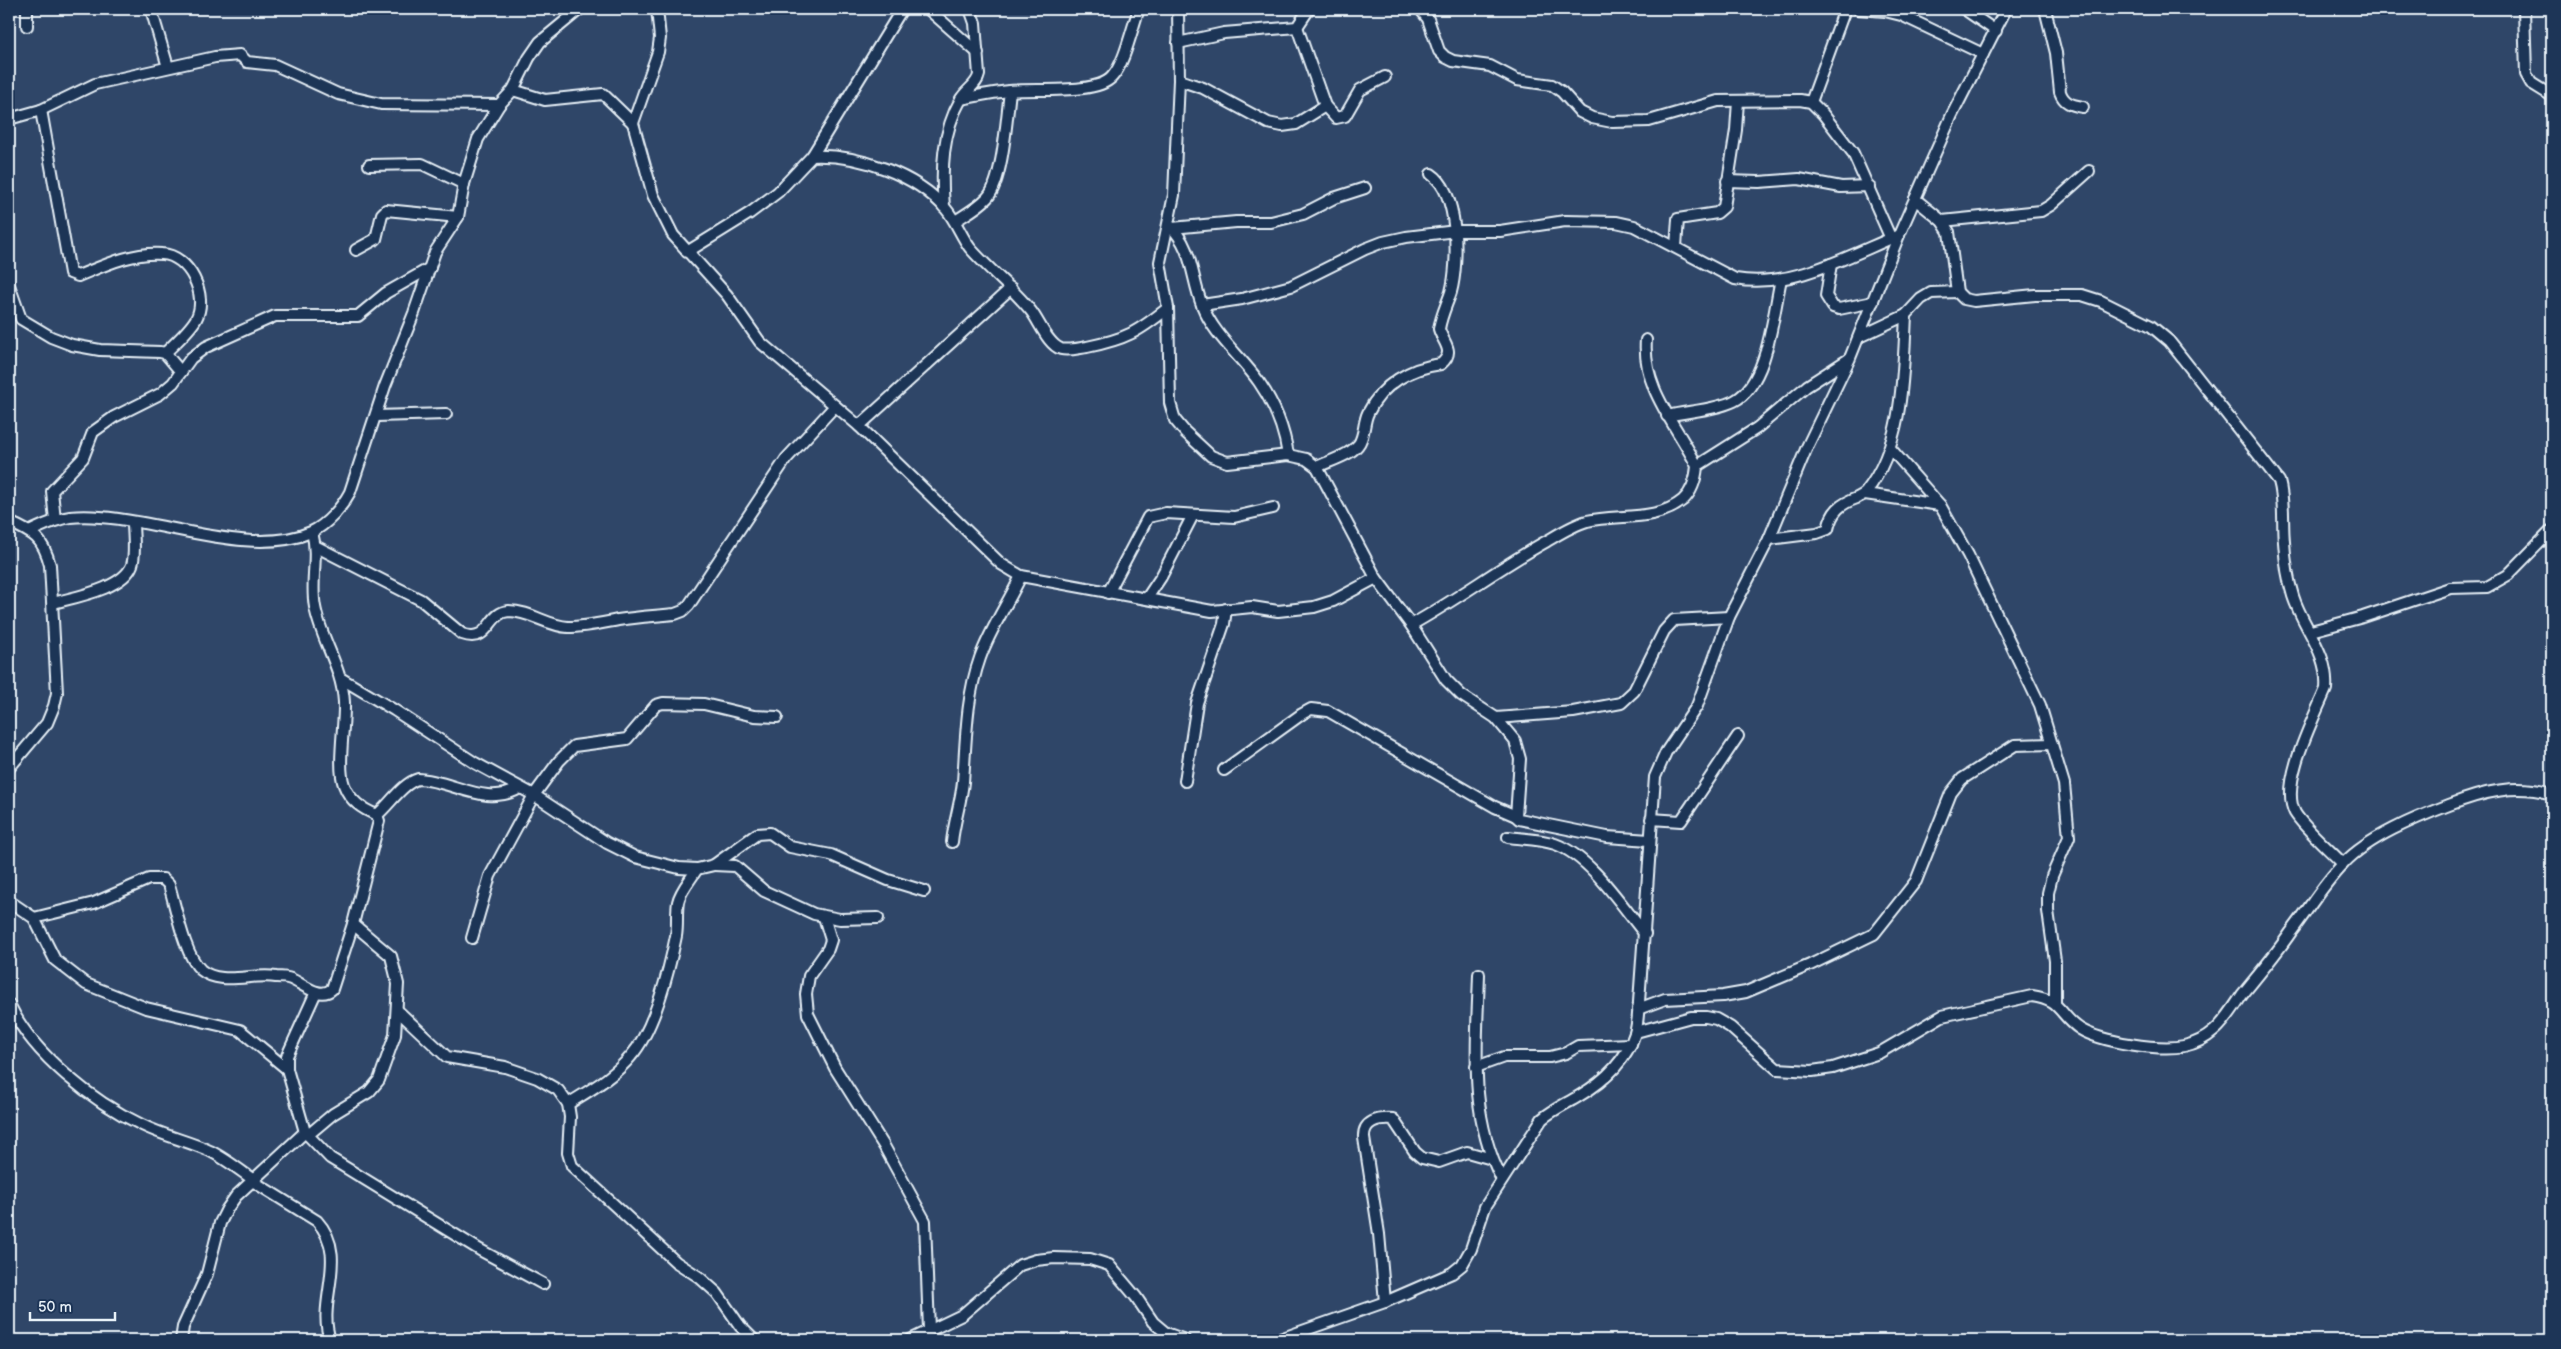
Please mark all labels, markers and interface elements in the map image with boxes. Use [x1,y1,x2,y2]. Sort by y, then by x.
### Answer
scale bar [30,1289,115,1321]
text: 50 m [38,1298,72,1317]

